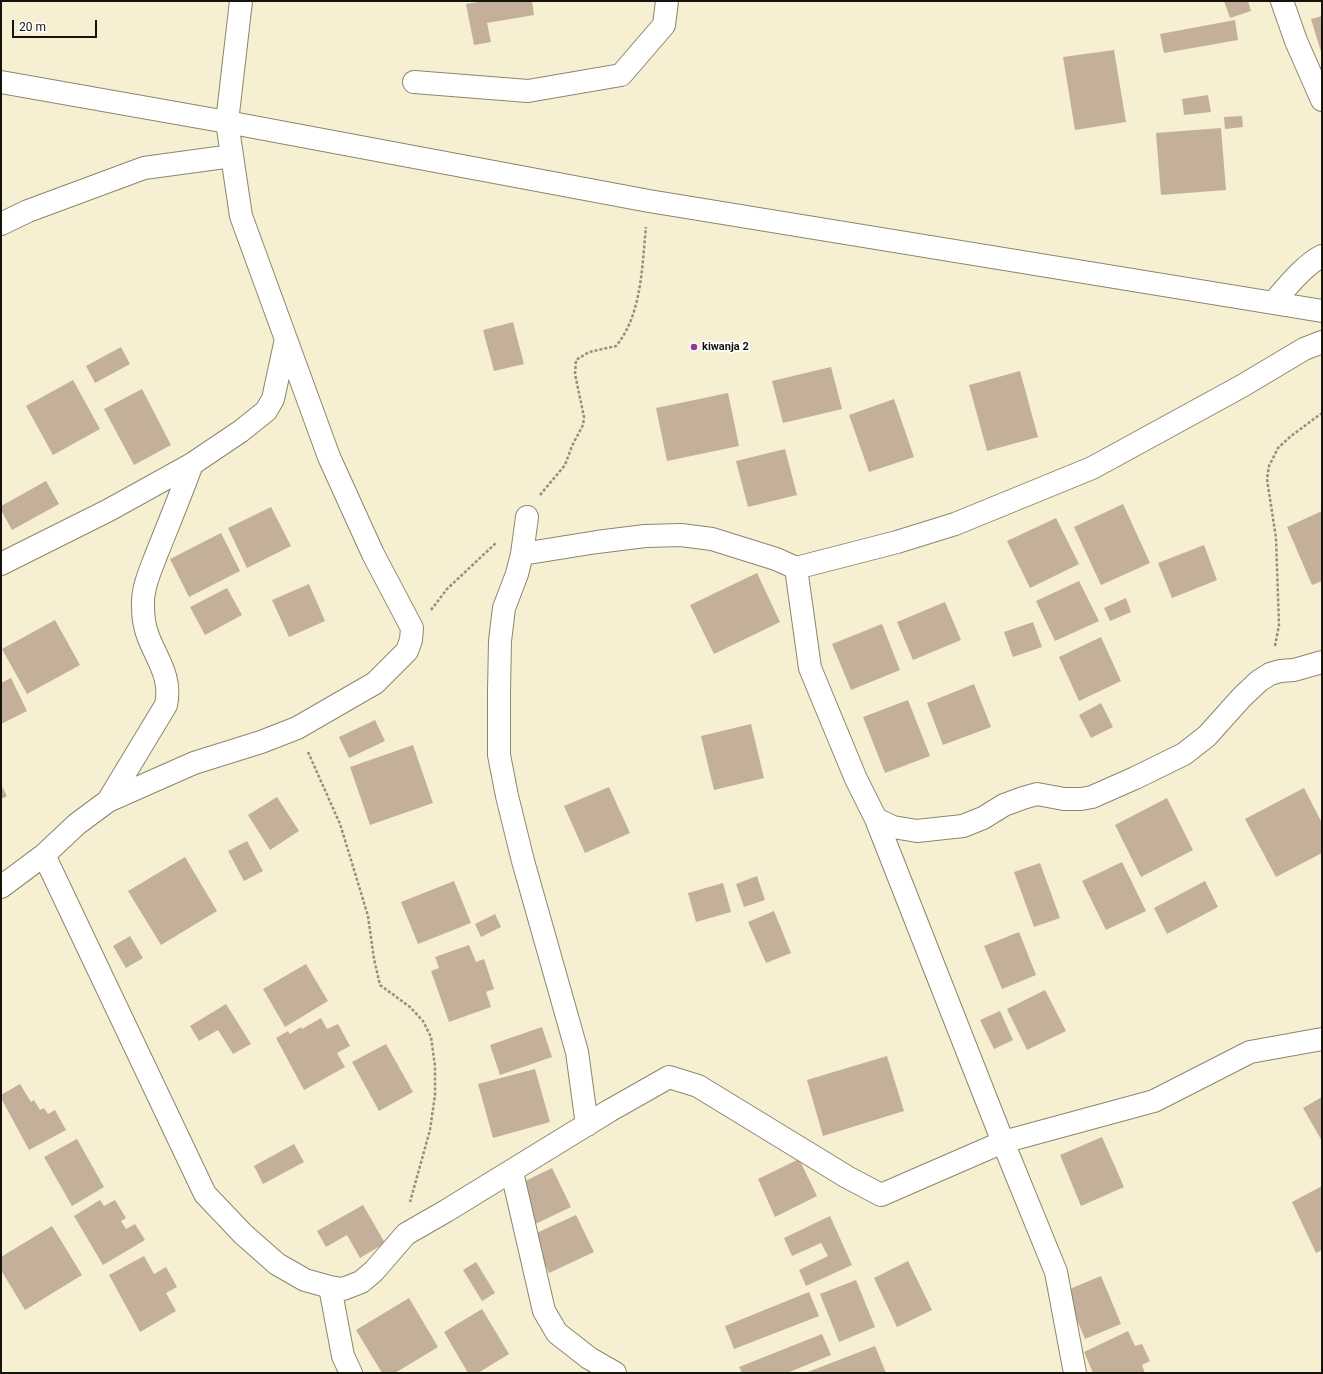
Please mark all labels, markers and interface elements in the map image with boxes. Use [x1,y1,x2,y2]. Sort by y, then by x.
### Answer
scale bar [14,12,99,38]
text: 20 m [19,20,46,34]
place label: kiwanja 2 [702,340,749,354]
marker: kiwanja 2 [689,342,699,352]

